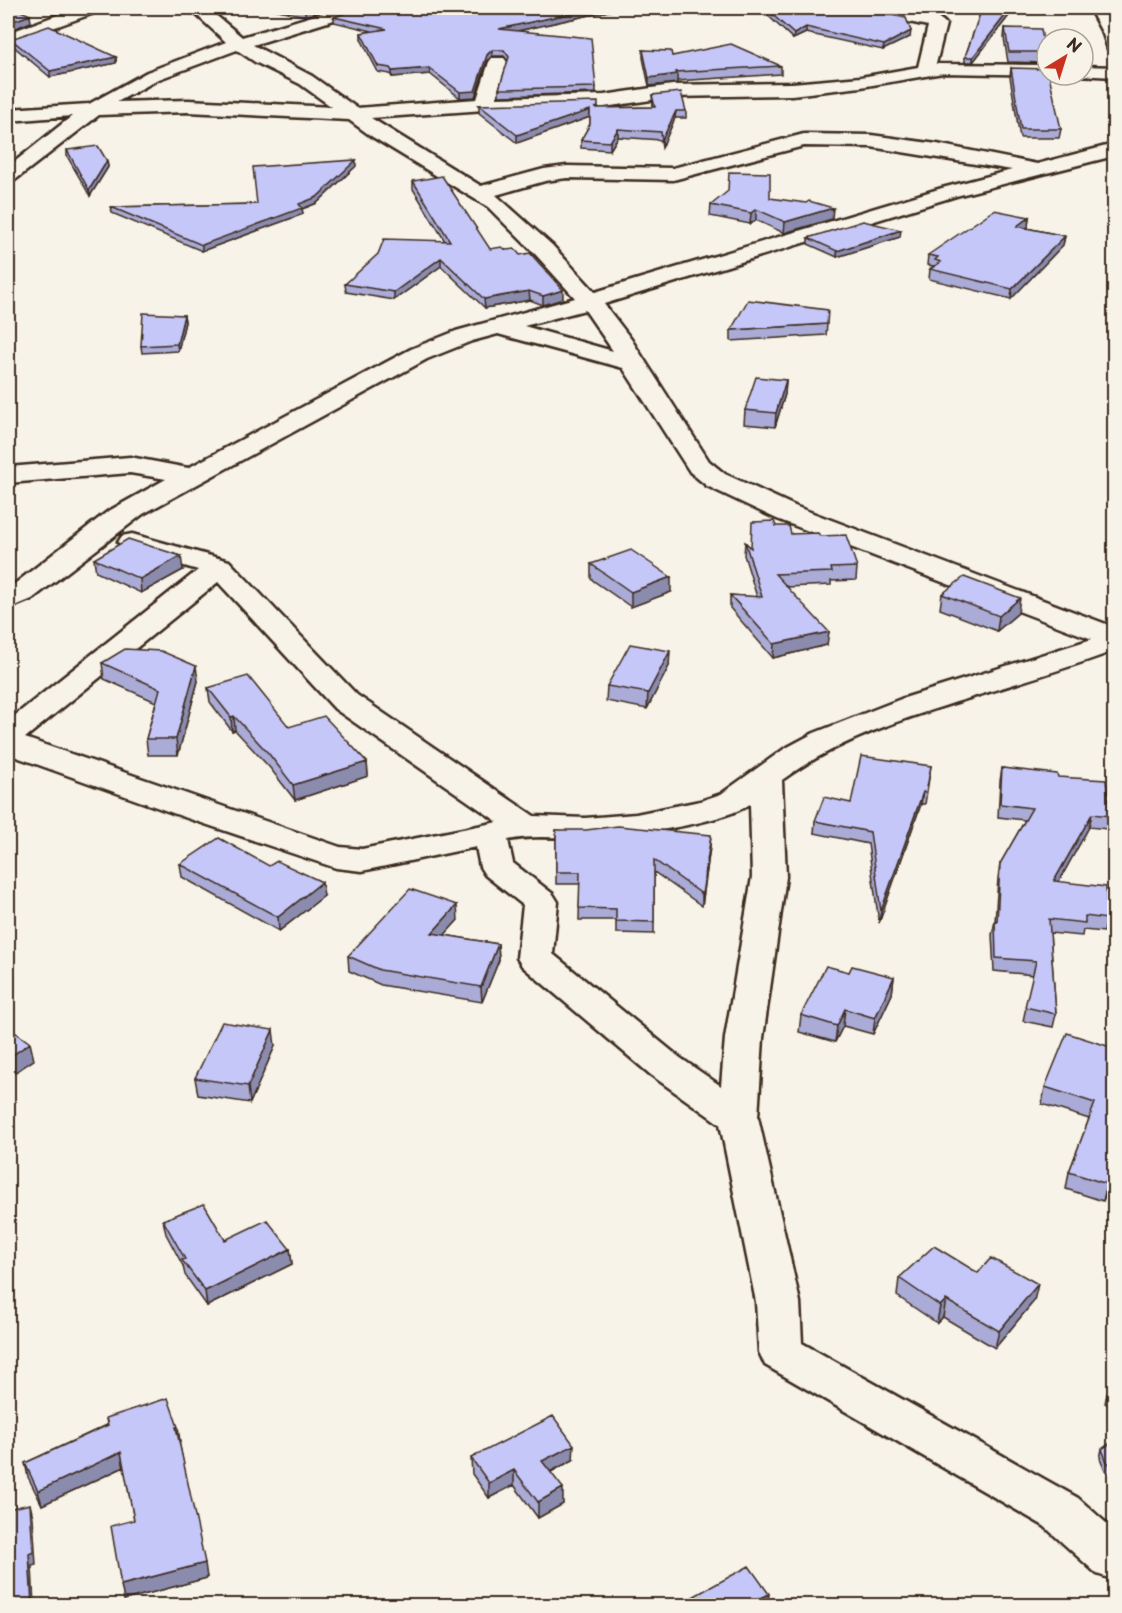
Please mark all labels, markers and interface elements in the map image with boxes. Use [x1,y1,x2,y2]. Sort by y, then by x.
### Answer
north arrow [1035,27,1095,87]
text: N [1062,31,1087,58]

